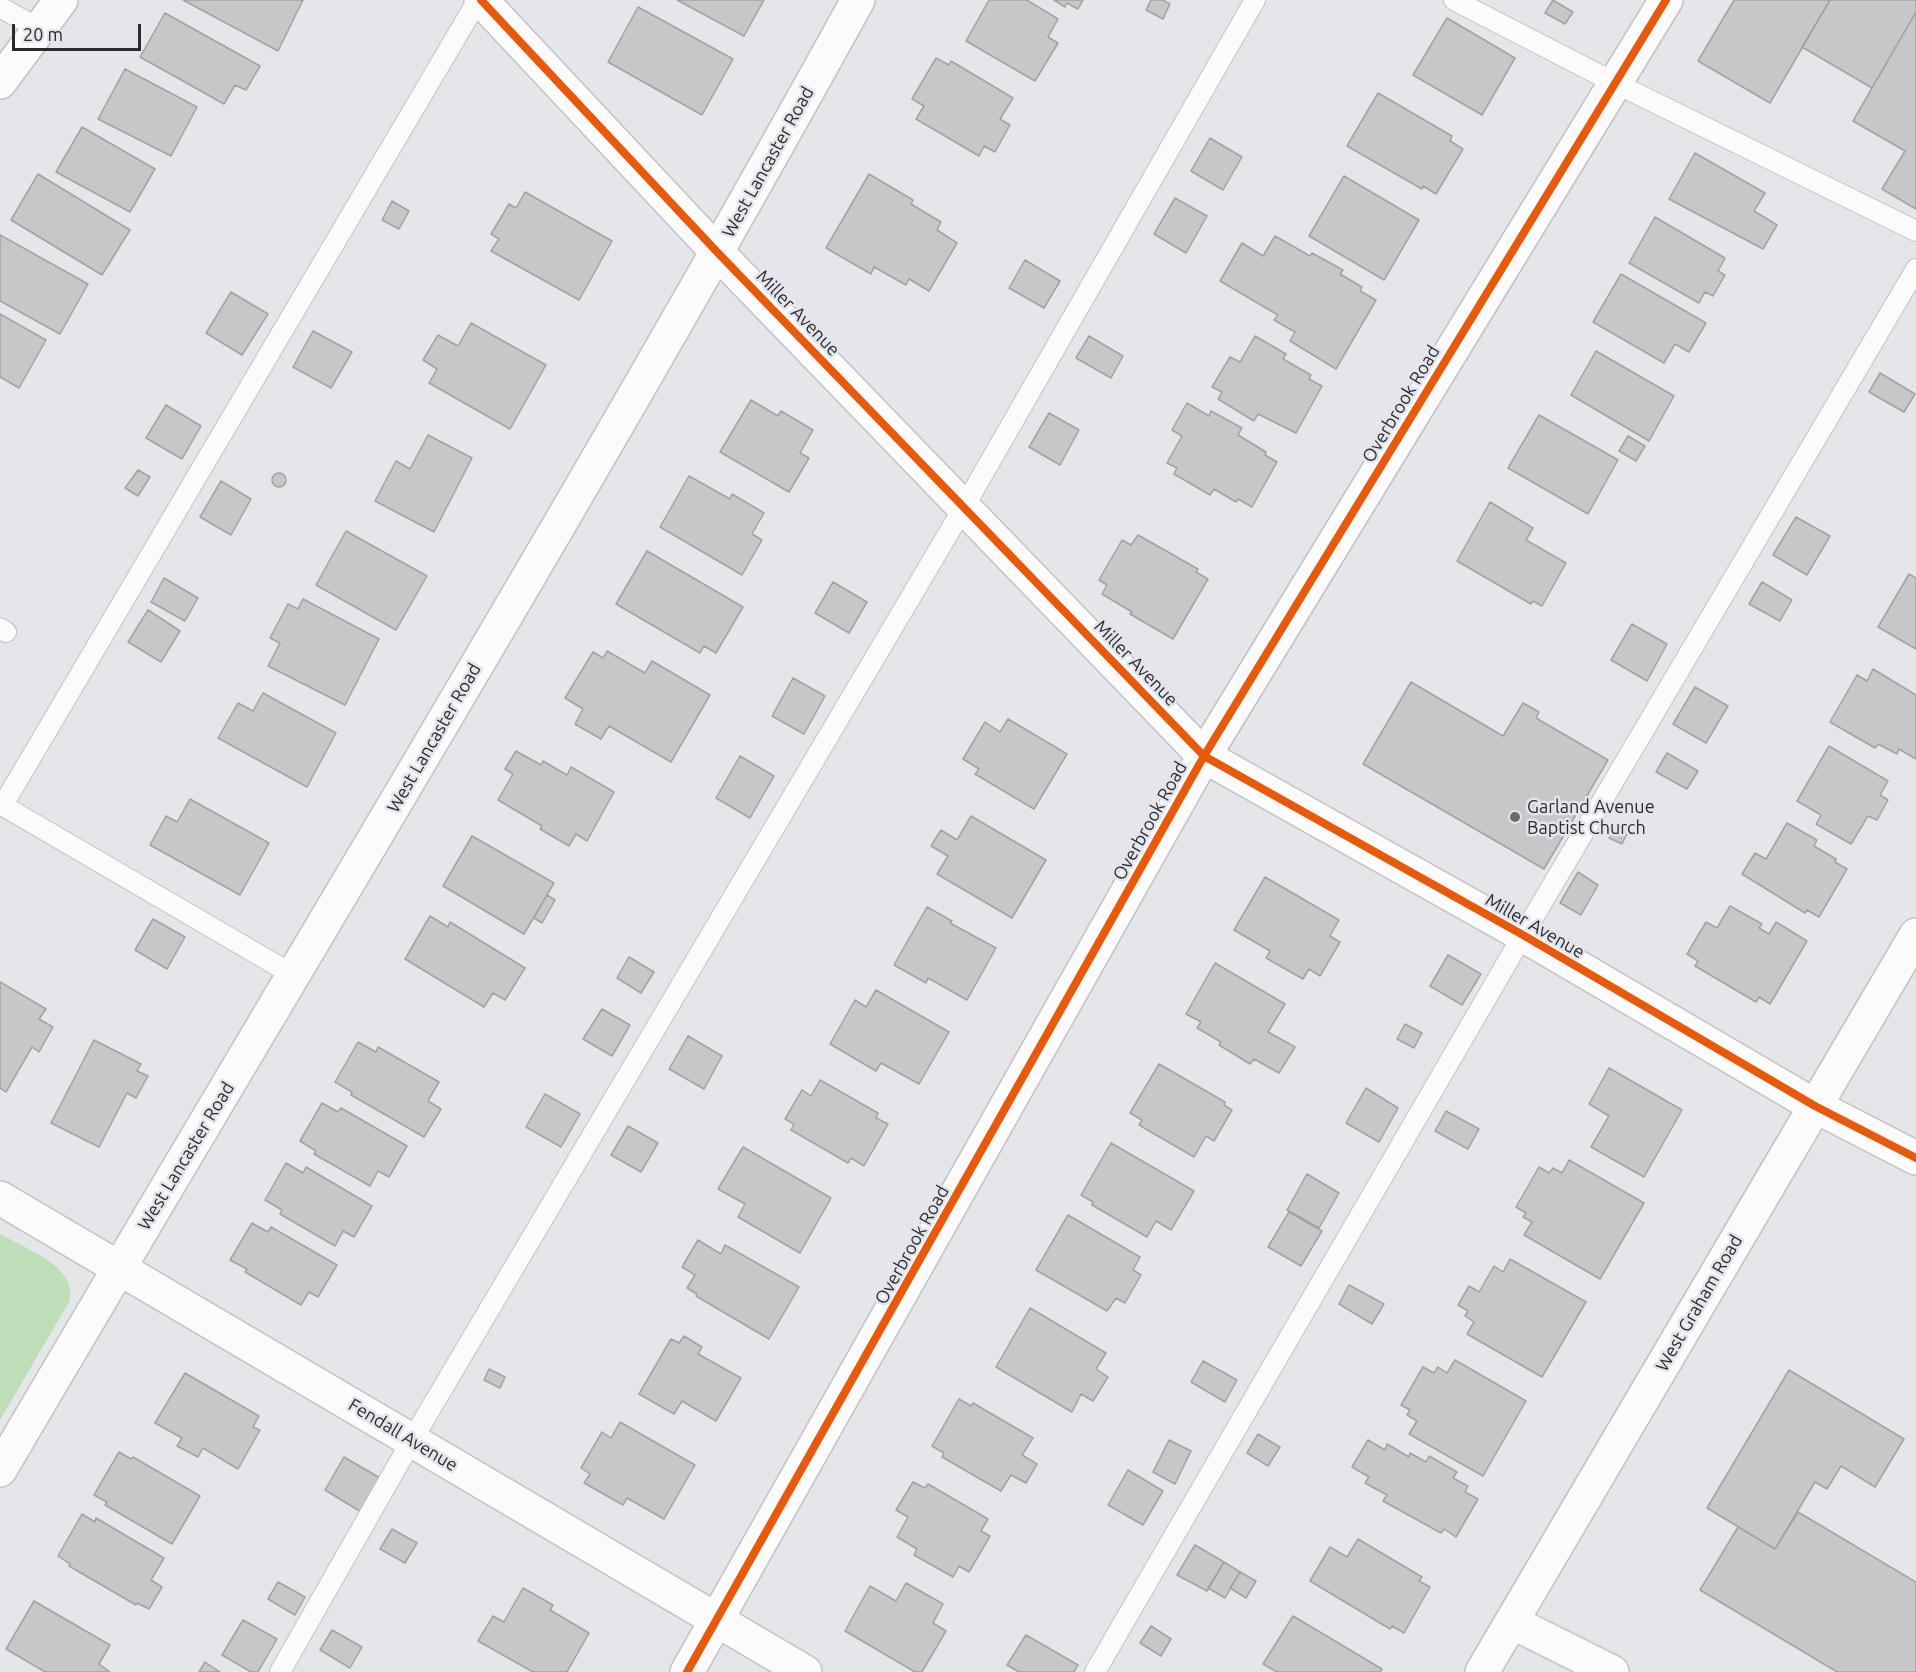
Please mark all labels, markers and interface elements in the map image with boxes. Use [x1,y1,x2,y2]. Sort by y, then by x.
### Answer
scale bar [15,12,144,50]
text: 20 m [23,24,63,44]
street label: West Lancaster Road [718,83,818,241]
street label: Miller Avenue [752,266,844,360]
street label: Overbrook Road [1358,342,1444,466]
street label: Miller Avenue [1090,616,1182,710]
street label: West Lancaster Road [382,659,486,817]
street label: Overbrook Road [1108,758,1192,884]
place label: Garland Avenue Baptist Church [1527,796,1655,838]
marker: Garland Avenue Baptist Church [1508,810,1522,824]
street label: Miller Avenue [1482,889,1588,963]
street label: West Lancaster Road [133,1078,239,1234]
street label: Overbrook Road [870,1182,954,1308]
street label: West Graham Road [1651,1231,1747,1375]
street label: Fendall Avenue [344,1394,462,1476]

